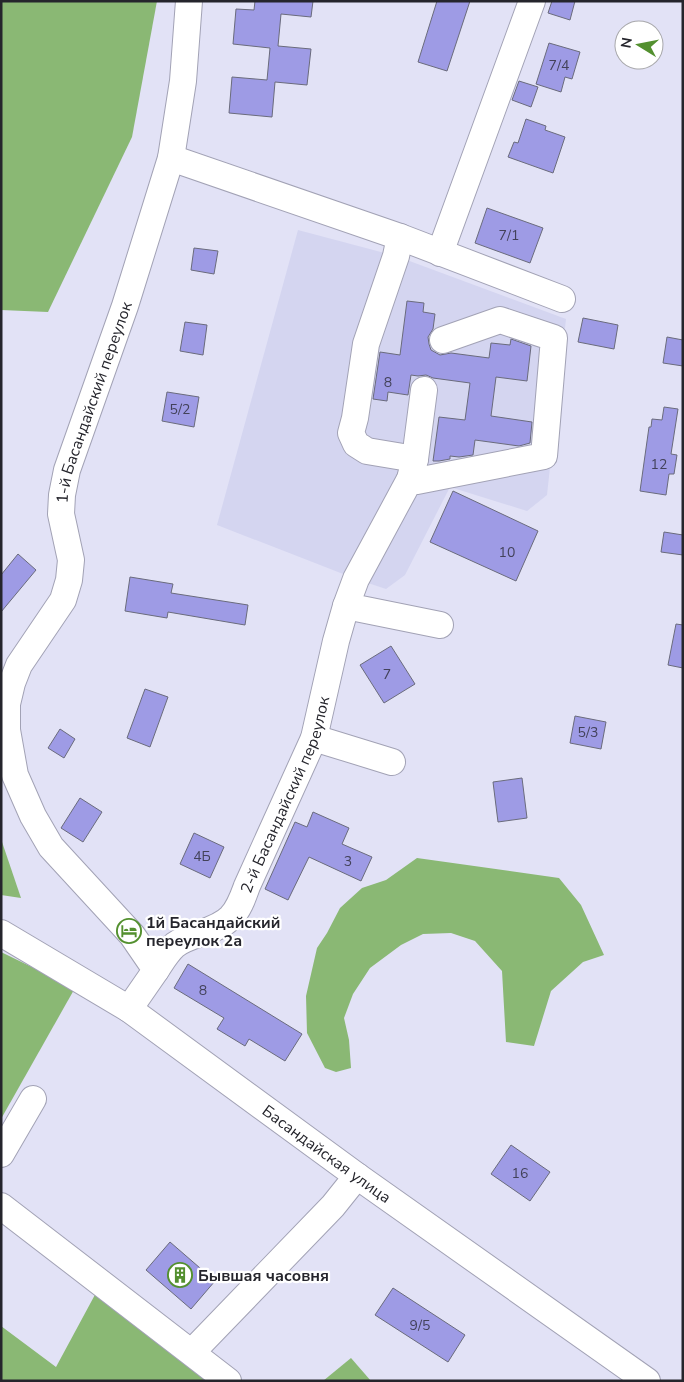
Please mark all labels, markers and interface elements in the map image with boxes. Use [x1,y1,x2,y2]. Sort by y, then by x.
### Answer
north arrow [614,20,664,70]
text: N [616,36,637,50]
house number: 7/4 [549,56,569,75]
house number: 7/1 [499,226,519,245]
street label: 1-й Басандайский переулок [52,298,138,504]
house number: 8 [384,373,392,392]
house number: 5/2 [170,400,190,419]
house number: 12 [651,455,667,474]
house number: 10 [499,543,515,562]
house number: 7 [383,665,391,684]
street label: 2-й Басандайский переулок [235,694,335,896]
house number: 5/3 [578,723,598,742]
house number: 4Б [193,847,211,866]
house number: 3 [344,852,352,871]
place label: 1й Басандайский переулок 2а [146,912,280,952]
hotel icon: 1й Басандайский переулок 2а [116,918,142,944]
house number: 8 [199,981,207,1000]
street label: Басандайская улица [257,1100,395,1209]
house number: 16 [512,1164,528,1183]
building icon: Бывшая часовня [167,1262,193,1288]
place label: Бывшая часовня [198,1265,329,1287]
house number: 9/5 [410,1316,430,1335]

